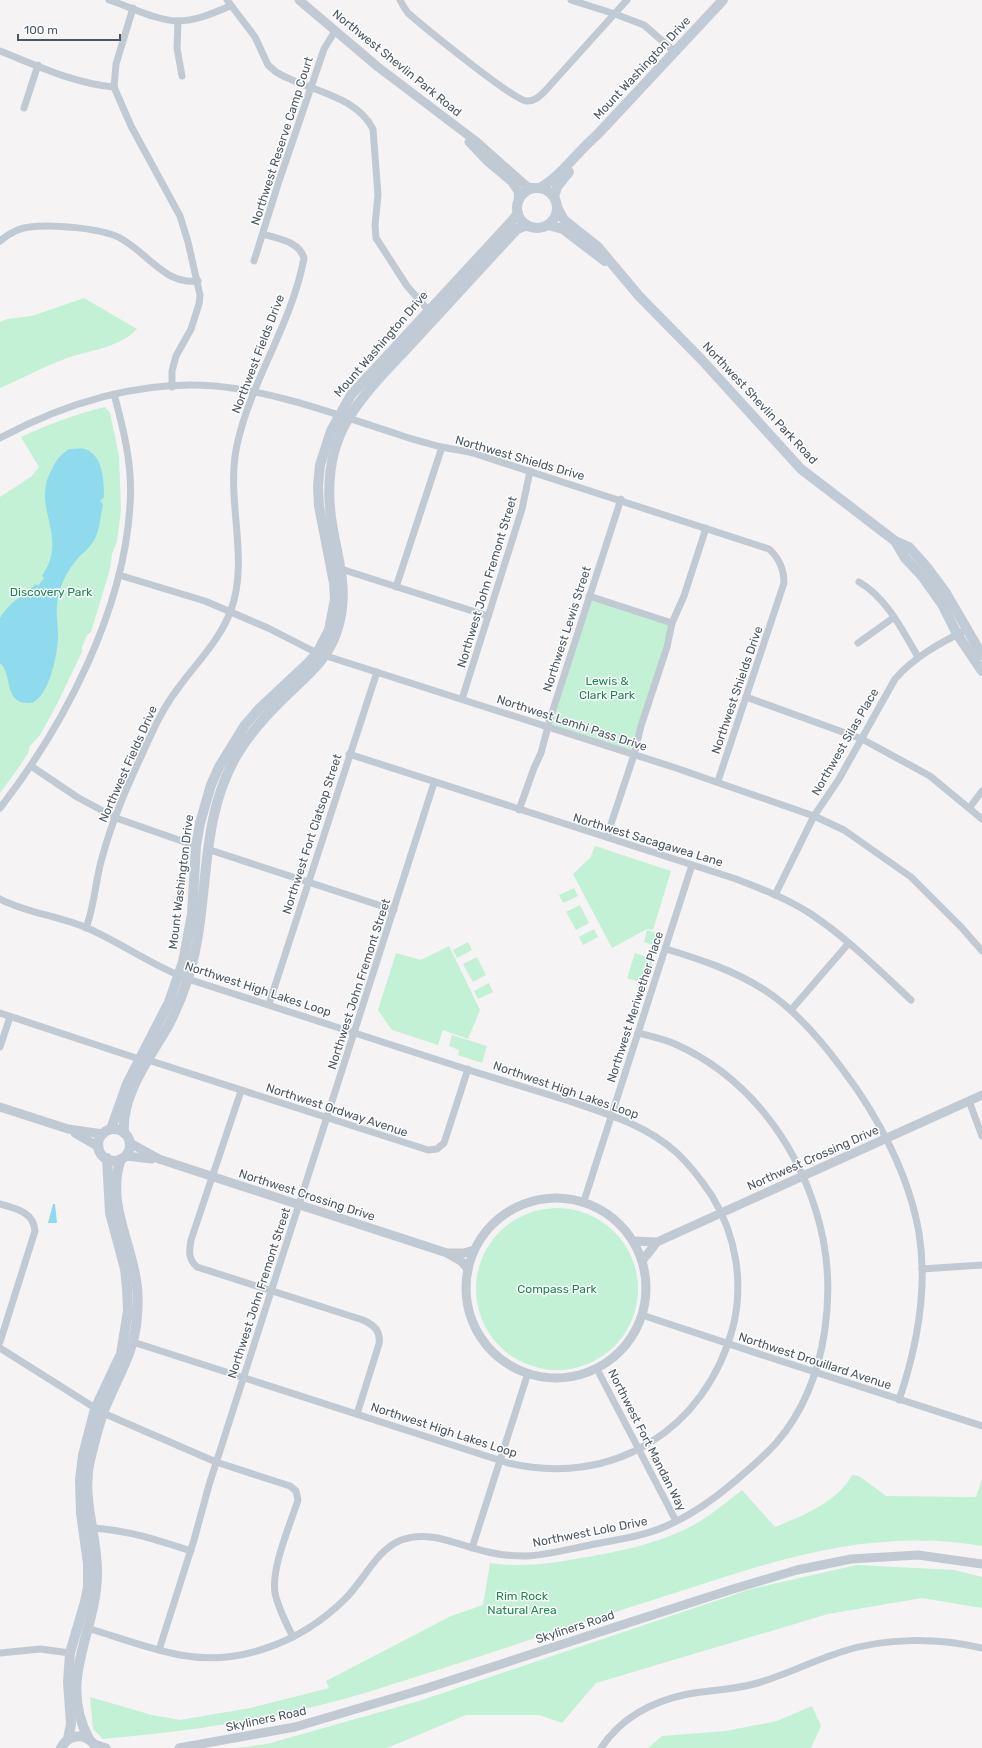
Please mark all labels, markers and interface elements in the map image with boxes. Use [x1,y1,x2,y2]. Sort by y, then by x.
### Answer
street label: Northwest Shevlin Park Road [330,7,464,119]
street label: Mount Washington Drive [591,13,694,122]
scale bar [18,16,120,42]
text: 100 m [24,23,58,37]
street label: Northwest Reserve Camp Court [248,55,316,227]
street label: Mount Washington Drive [331,288,431,400]
street label: Northwest Fields Drive [229,292,287,415]
street label: Northwest Shevlin Park Road [700,339,820,467]
street label: Northwest Shields Drive [454,433,587,483]
street label: Northwest John Fremont Street [454,494,520,670]
street label: Northwest Lewis Street [540,564,594,694]
park label: Discovery Park [10,585,93,599]
street label: Northwest Shields Drive [709,624,766,756]
park label: Lewis & Clark Park [579,674,636,702]
street label: Northwest Silas Place [809,686,881,798]
street label: Northwest Lemhi Pass Drive [495,692,649,754]
street label: Northwest Fields Drive [96,703,160,825]
street label: Northwest Fort Clatsop Street [279,752,345,916]
street label: Northwest Sacagawea Lane [571,811,725,870]
street label: Mount Washington Drive [166,814,196,950]
street label: Northwest John Fremont Street [325,897,393,1071]
street label: Northwest Meriwether Place [604,929,666,1084]
street label: Northwest High Lakes Loop [183,959,333,1019]
street label: Northwest High Lakes Loop [491,1058,641,1122]
street label: Northwest Ordway Avenue [264,1080,410,1140]
street label: Northwest Crossing Drive [745,1123,881,1193]
street label: Northwest Crossing Drive [237,1166,377,1224]
street label: Northwest John Fremont Street [225,1206,293,1380]
park label: Compass Park [517,1282,598,1296]
street label: Northwest Drouillard Avenue [737,1330,894,1392]
street label: Northwest Fort Mandan Way [605,1367,689,1514]
street label: Northwest High Lakes Loop [369,1400,519,1460]
street label: Northwest Lolo Drive [531,1514,649,1550]
park label: Rim Rock Natural Area [487,1589,557,1617]
street label: Skyliners Road [534,1608,616,1646]
street label: Skyliners Road [224,1704,308,1734]

